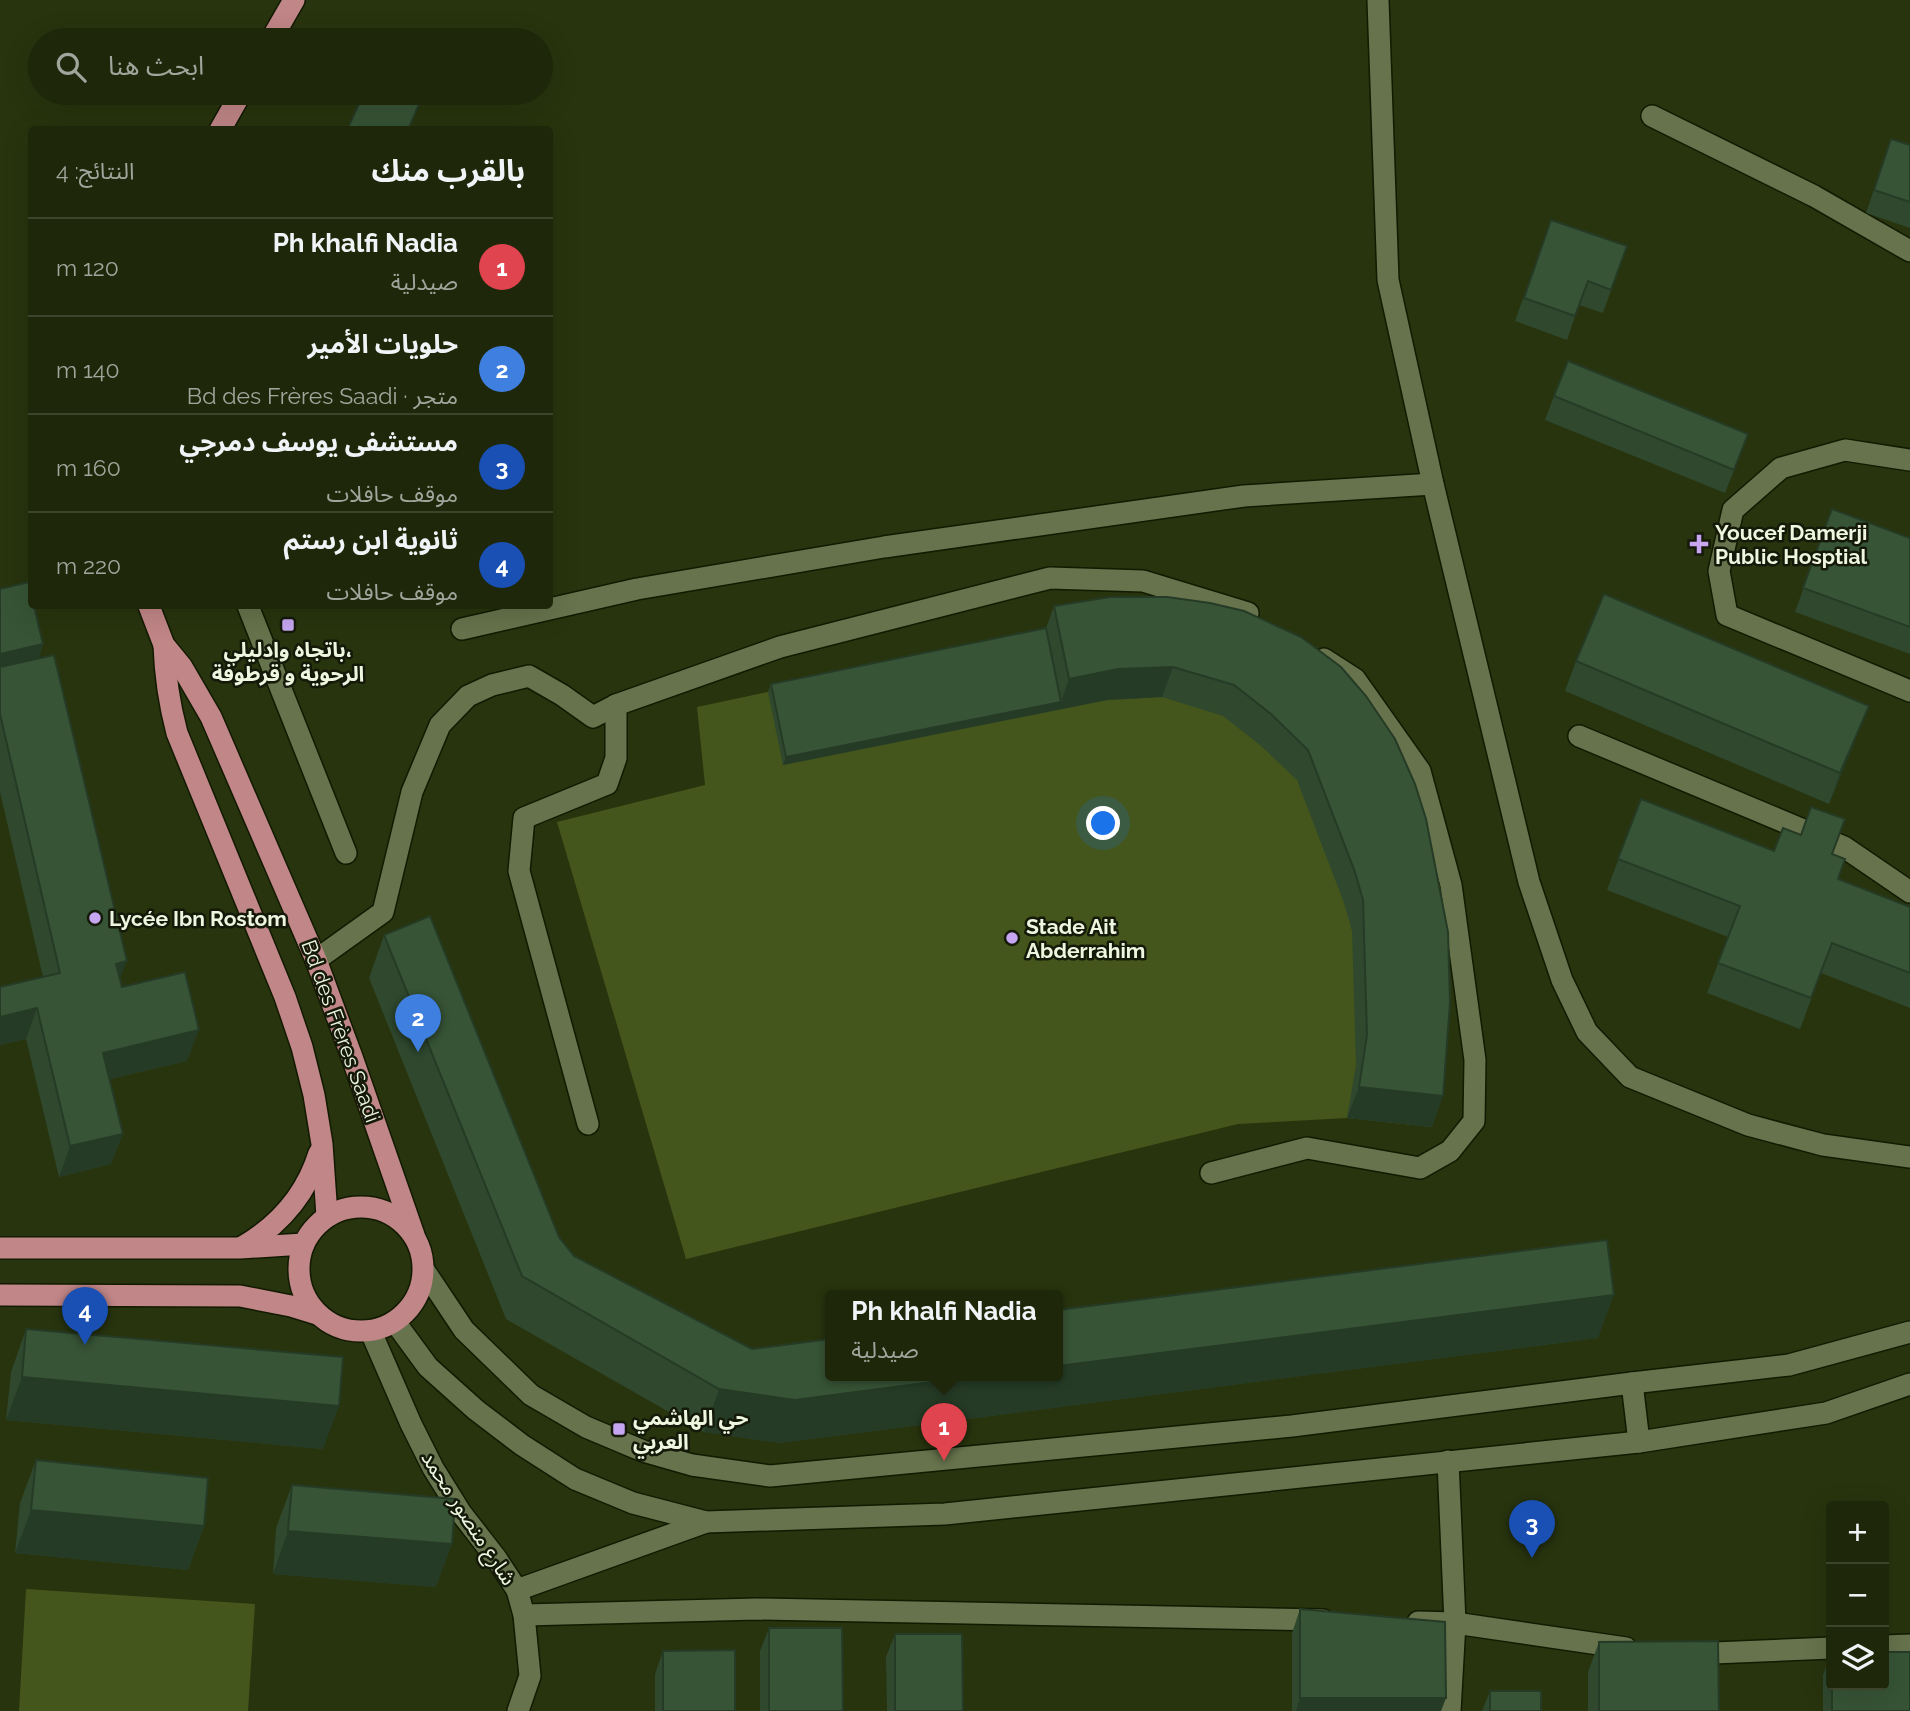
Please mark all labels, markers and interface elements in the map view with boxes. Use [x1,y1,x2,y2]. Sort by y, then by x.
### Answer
search box [28,28,553,105]
icon: search [52,48,90,86]
text: ابحث هنا [108,51,204,81]
text: بالقرب منك [372,153,525,188]
text: النتائج: 4 [56,157,134,184]
text: Ph khalfi Nadia [273,228,458,258]
text: 120 m [56,254,119,281]
text: 1 [496,254,508,281]
text: صيدلية [391,268,458,295]
text: حلويات الأمير [308,329,458,359]
text: 140 m [56,356,120,383]
text: 2 [496,356,509,383]
text: متجر · Bd des Frères Saadi [187,382,458,409]
text: مستشفى يوسف دمرجي [179,427,458,457]
text: 160 m [56,454,121,481]
text: 3 [496,454,508,481]
text: موقف حافلات [327,480,458,507]
place label: Youcef Damerji Public Hosptial [1715,520,1867,569]
text: ثانوية ابن رستم [284,525,458,555]
marker: Youcef Damerji Public Hosptial [1689,534,1709,554]
text: 220 m [56,552,121,579]
text: 4 [495,552,509,579]
text: موقف حافلات [327,578,458,605]
marker: باتجاه وادليلي، الرحوية و قرطوفة [280,617,296,633]
place label: باتجاه وادليلي، الرحوية و قرطوفة [212,637,364,686]
your location [1086,806,1120,840]
place label: Lycée Ibn Rostom [109,906,287,931]
marker: Lycée Ibn Rostom [87,910,103,926]
place label: Stade Ait Abderrahim [1026,914,1145,963]
marker: Stade Ait Abderrahim [1004,930,1020,946]
street label: Bd des Frères Saadi [296,936,386,1126]
pin: 2 [395,994,441,1052]
pin: 4 [62,1287,108,1345]
popup [825,1290,1063,1381]
text: Ph khalfi Nadia [851,1296,1037,1326]
text: صيدلية [851,1336,919,1363]
pin: 1 [921,1403,967,1461]
place label: حي الهاشمي العربي [633,1405,749,1458]
marker: حي الهاشمي العربي [611,1421,627,1437]
street label: شارع منصور محمد [414,1446,522,1591]
pin: 3 [1509,1500,1555,1558]
map controls [1826,1501,1889,1690]
button: + [1826,1501,1889,1564]
button: − [1826,1564,1889,1627]
button: layers [1826,1627,1889,1690]

